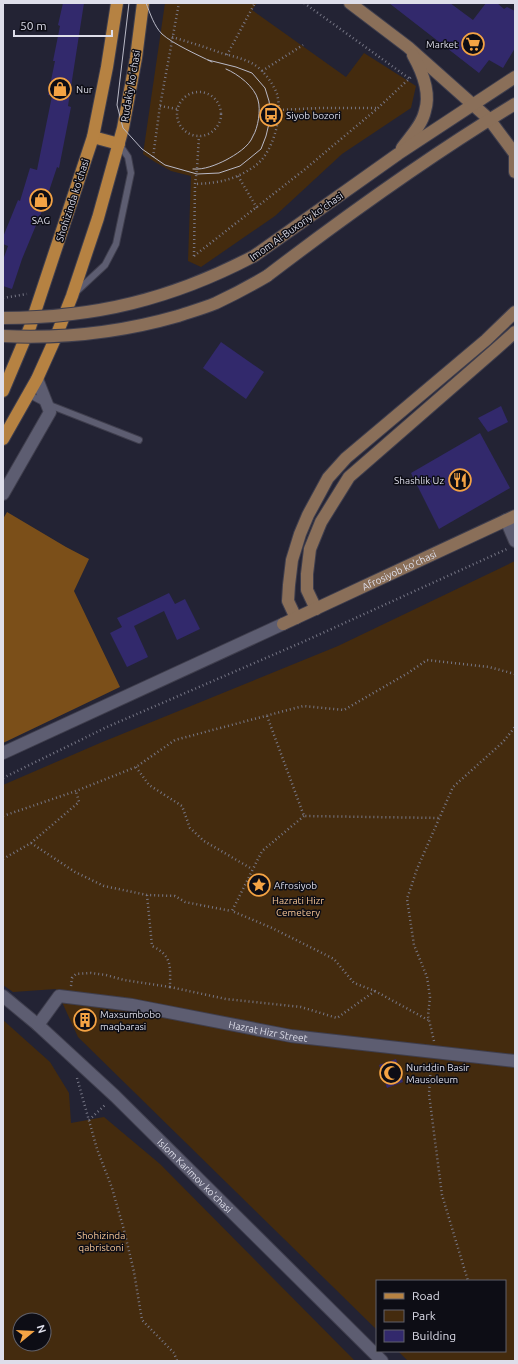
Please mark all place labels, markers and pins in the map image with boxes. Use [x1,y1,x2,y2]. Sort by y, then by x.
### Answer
supermarket icon: Market [460,31,486,57]
place label: Market [426,39,458,50]
shop icon: Nur [47,76,73,102]
place label: Nur [76,84,93,95]
bus stop icon: Siyob bozori [258,102,284,128]
place label: Siyob bozori [286,110,341,121]
shop icon: SAG [28,187,54,213]
place label: SAG [32,215,50,226]
restaurant icon: Shashlik Uz [447,467,473,493]
place label: Shashlik Uz [394,475,444,486]
place icon: Afrosiyob [246,872,272,898]
place label: Afrosiyob [274,880,317,891]
building icon: Maxsumbobo maqbarasi [72,1007,98,1033]
place label: Maxsumbobo maqbarasi [100,1009,161,1032]
mosque icon: Nuriddin Basir Mausoleum [378,1060,404,1086]
place label: Nuriddin Basir Mausoleum [406,1062,469,1085]

